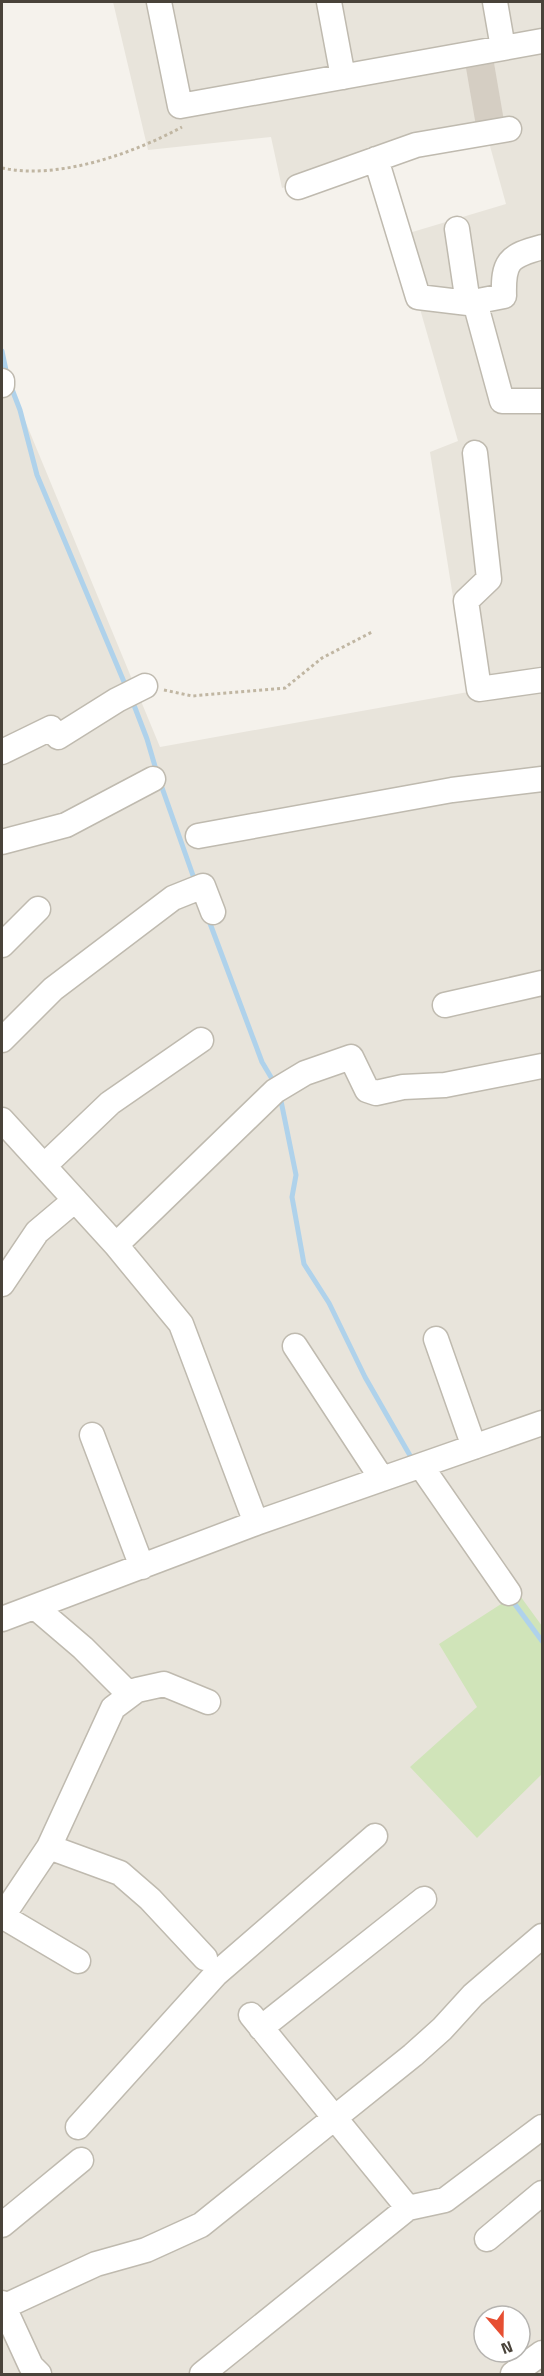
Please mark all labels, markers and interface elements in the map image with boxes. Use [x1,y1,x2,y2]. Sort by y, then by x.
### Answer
north arrow [472,2304,532,2364]
text: N [498,2335,516,2361]

